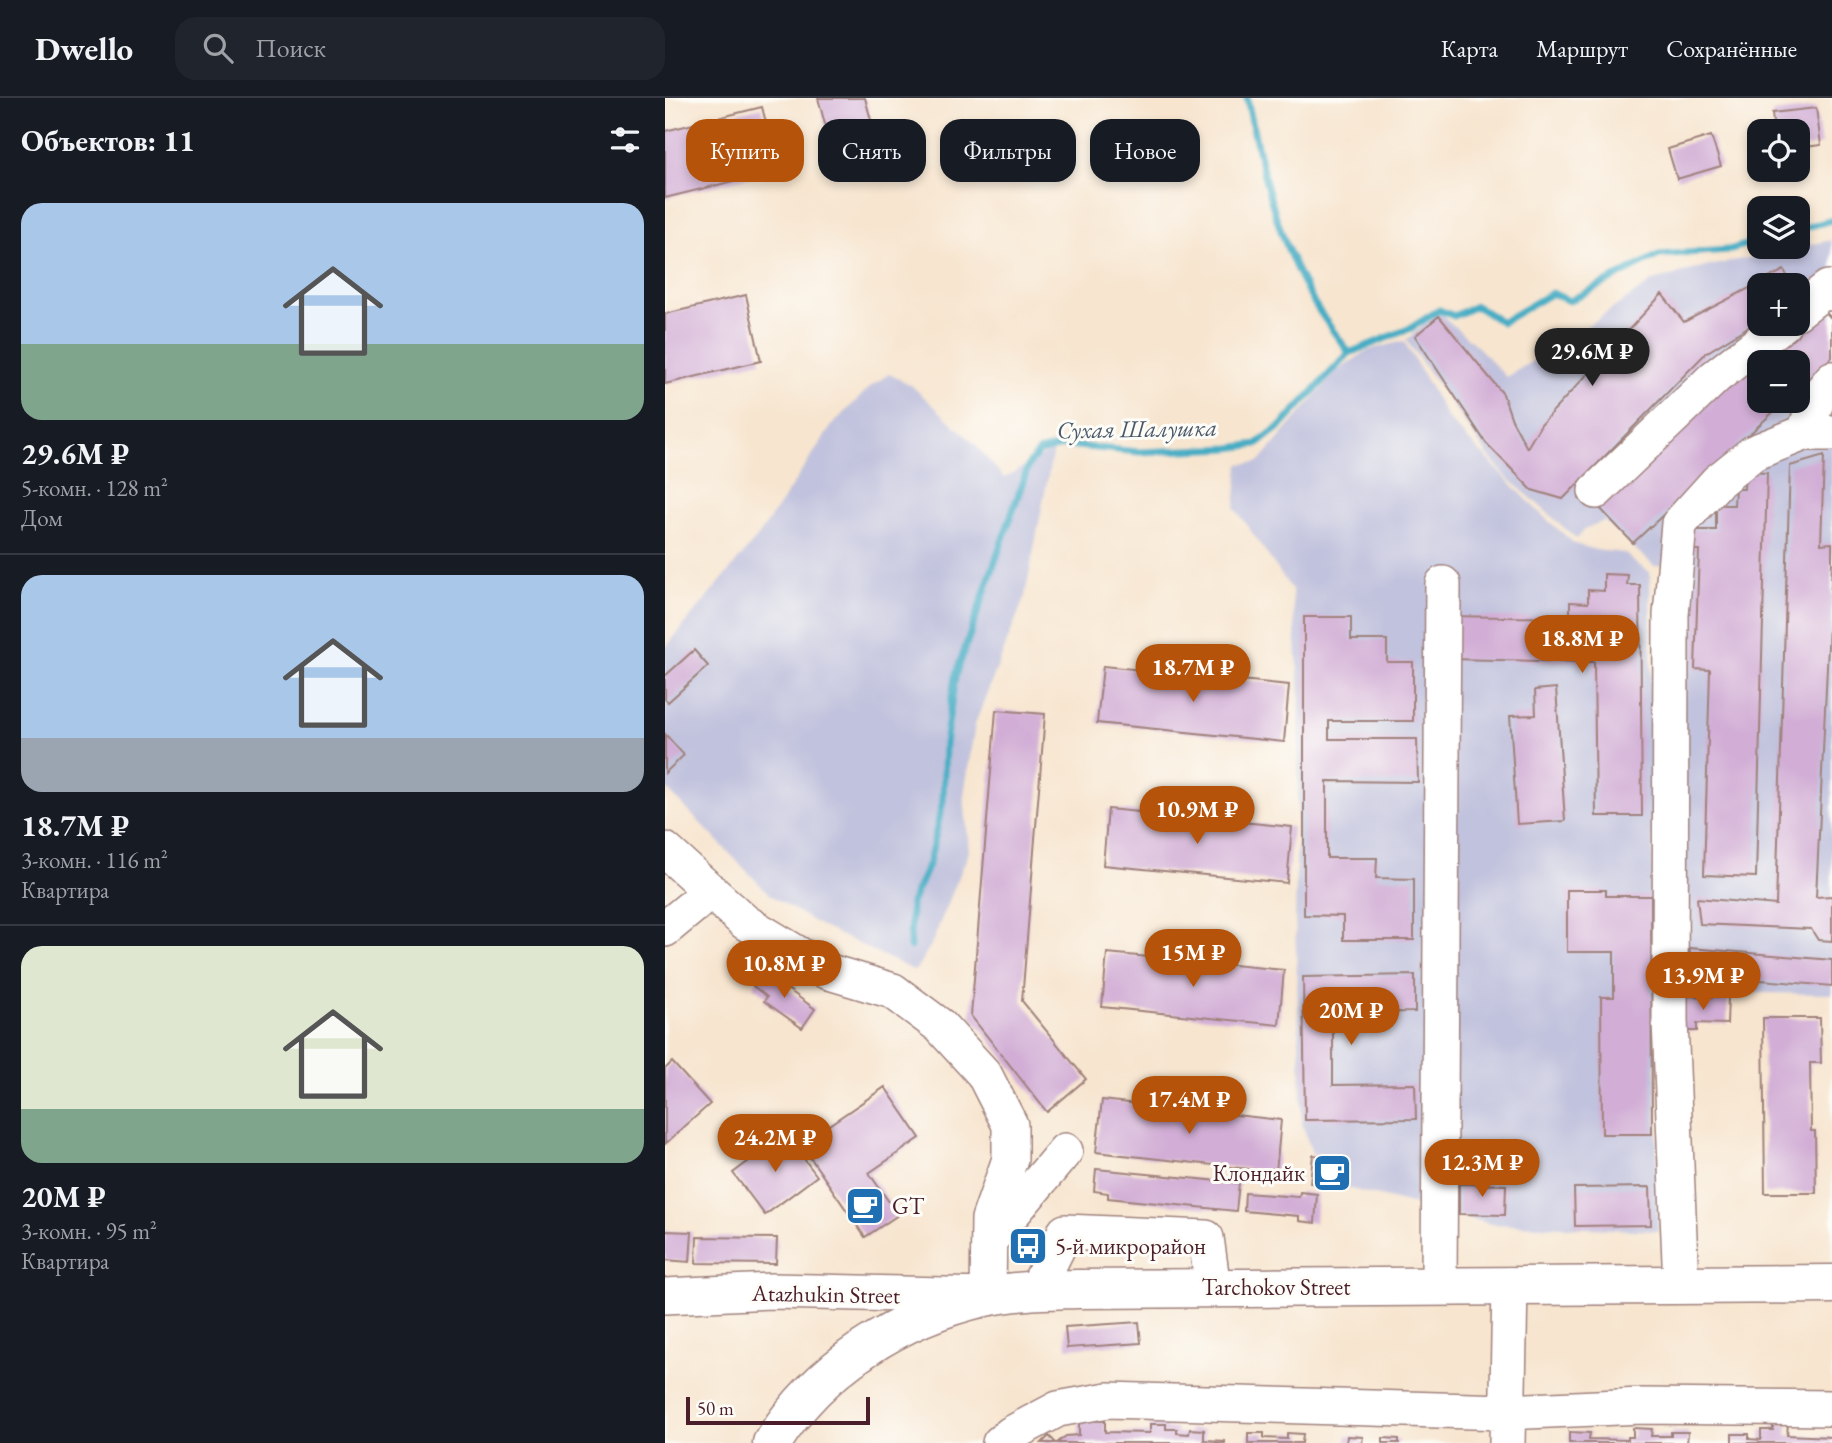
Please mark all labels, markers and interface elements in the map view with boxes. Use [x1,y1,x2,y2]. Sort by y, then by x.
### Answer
search box [175,17,665,80]
text: Dwello [35,27,133,70]
icon: search [199,29,237,67]
text: Поиск [255,31,326,65]
text: Карта [1441,33,1498,64]
text: Маршрут [1536,33,1628,64]
text: Сохранённые [1666,33,1797,64]
chip: Купить [686,119,804,182]
chip: Снять [818,119,926,182]
chip: Фильтры [940,119,1076,182]
chip: Новое [1090,119,1200,182]
map controls [1747,119,1810,413]
button: locate [1747,119,1810,182]
text: Объектов: 11 [21,121,195,160]
icon: filters [606,121,644,159]
button: layers [1747,196,1810,259]
icon: home [270,248,396,374]
button: + [1747,273,1810,336]
pin: 29.6M ₽ [1527,328,1657,388]
text: 29.6M ₽ [1551,336,1633,366]
button: − [1747,350,1810,413]
water label: Сухая Шалушка [1057,412,1217,445]
text: 29.6M ₽ [21,434,129,473]
text: 5-комн. · 128 m² [21,473,168,503]
text: Дом [21,503,63,533]
pin: 18.8M ₽ [1517,616,1647,675]
icon: home [270,620,396,746]
text: 18.8M ₽ [1541,623,1623,653]
pin: 18.7M ₽ [1128,644,1258,704]
text: 18.7M ₽ [1152,652,1234,682]
pin: 10.9M ₽ [1132,786,1262,846]
text: 10.9M ₽ [1156,794,1238,824]
text: 18.7M ₽ [21,806,129,845]
text: 3-комн. · 116 m² [21,845,168,875]
text: Квартира [21,875,109,905]
pin: 15M ₽ [1144,930,1242,989]
text: 15M ₽ [1160,937,1226,967]
pin: 10.8M ₽ [719,940,849,1000]
text: 10.8M ₽ [743,948,825,978]
pin: 13.9M ₽ [1638,953,1768,1012]
text: 13.9M ₽ [1662,960,1744,990]
pin: 20M ₽ [1302,988,1400,1047]
icon: home [270,991,396,1117]
text: 20M ₽ [1318,995,1384,1025]
pin: 17.4M ₽ [1124,1076,1254,1136]
text: 17.4M ₽ [1148,1084,1230,1114]
pin: 24.2M ₽ [710,1114,840,1174]
text: 24.2M ₽ [734,1122,816,1152]
pin: 12.3M ₽ [1417,1140,1547,1199]
text: 12.3M ₽ [1441,1147,1523,1177]
cafe icon: Клондайк [1311,1152,1353,1194]
place label: Клондайк [1213,1158,1305,1188]
text: 20M ₽ [21,1177,106,1216]
cafe icon: GT [844,1185,886,1227]
place label: GT [892,1191,925,1221]
text: 3-комн. · 95 m² [21,1216,157,1246]
bus stop icon: 5-й микрорайон [1007,1225,1049,1267]
place label: 5-й микрорайон [1055,1231,1206,1261]
text: Квартира [21,1246,109,1276]
street label: Tarchokov Street [1201,1272,1351,1302]
street label: Atazhukin Street [751,1278,901,1310]
scale bar [686,1394,870,1426]
text: 50 m [697,1396,734,1421]

